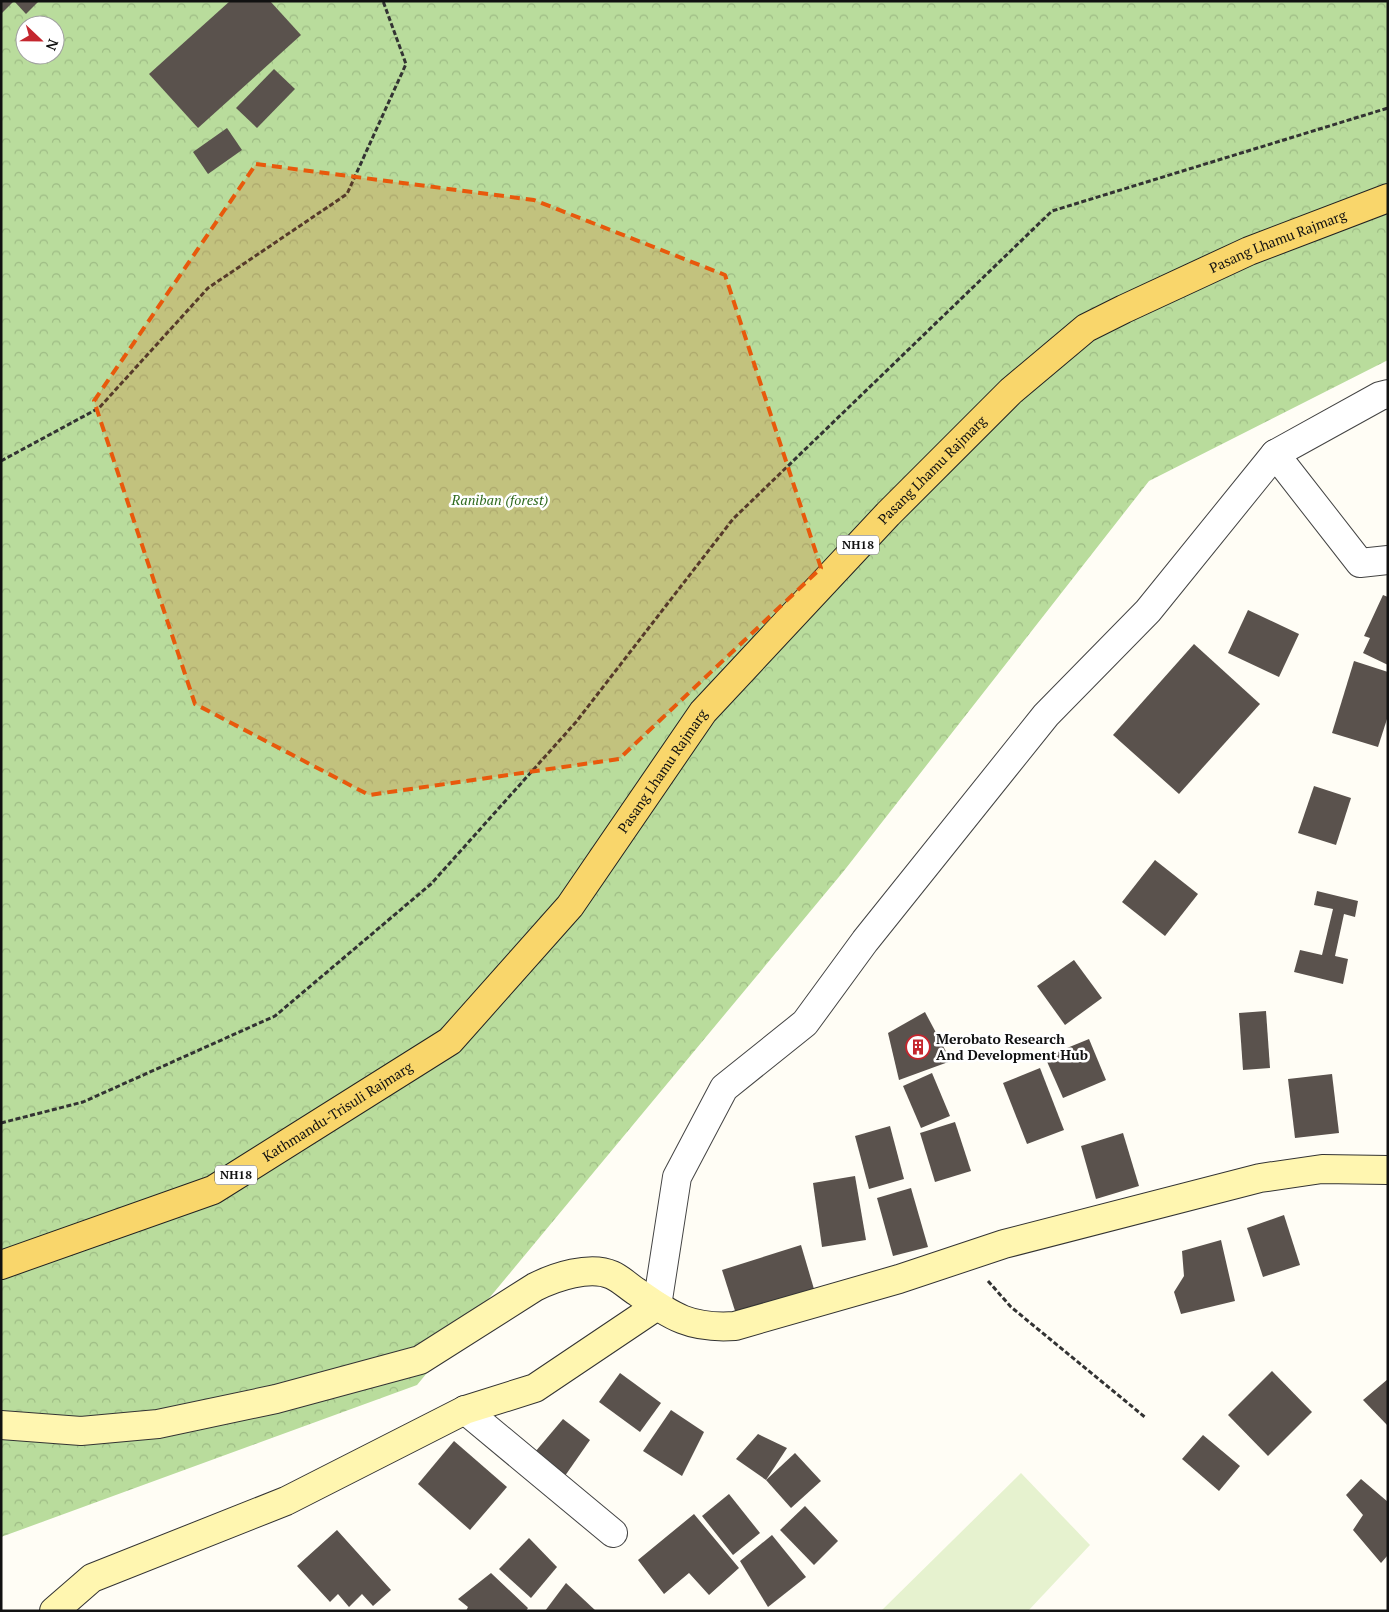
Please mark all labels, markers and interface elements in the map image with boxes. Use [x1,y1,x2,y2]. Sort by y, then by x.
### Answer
north arrow [15,15,65,65]
text: N [42,37,63,54]
street label: Pasang Lhamu Rajmarg [1206,205,1349,277]
street label: Pasang Lhamu Rajmarg [873,411,991,528]
park label: Raniban (forest) [451,490,549,509]
road number: NH18 [837,536,879,554]
street label: Pasang Lhamu Rajmarg [613,705,712,836]
place label: Merobato Research And Development Hub [936,1029,1088,1064]
building icon: Merobato Research And Development Hub [905,1034,931,1060]
street label: Kathmandu-Trisuli Rajmarg [259,1057,416,1166]
road number: NH18 [215,1166,257,1184]

